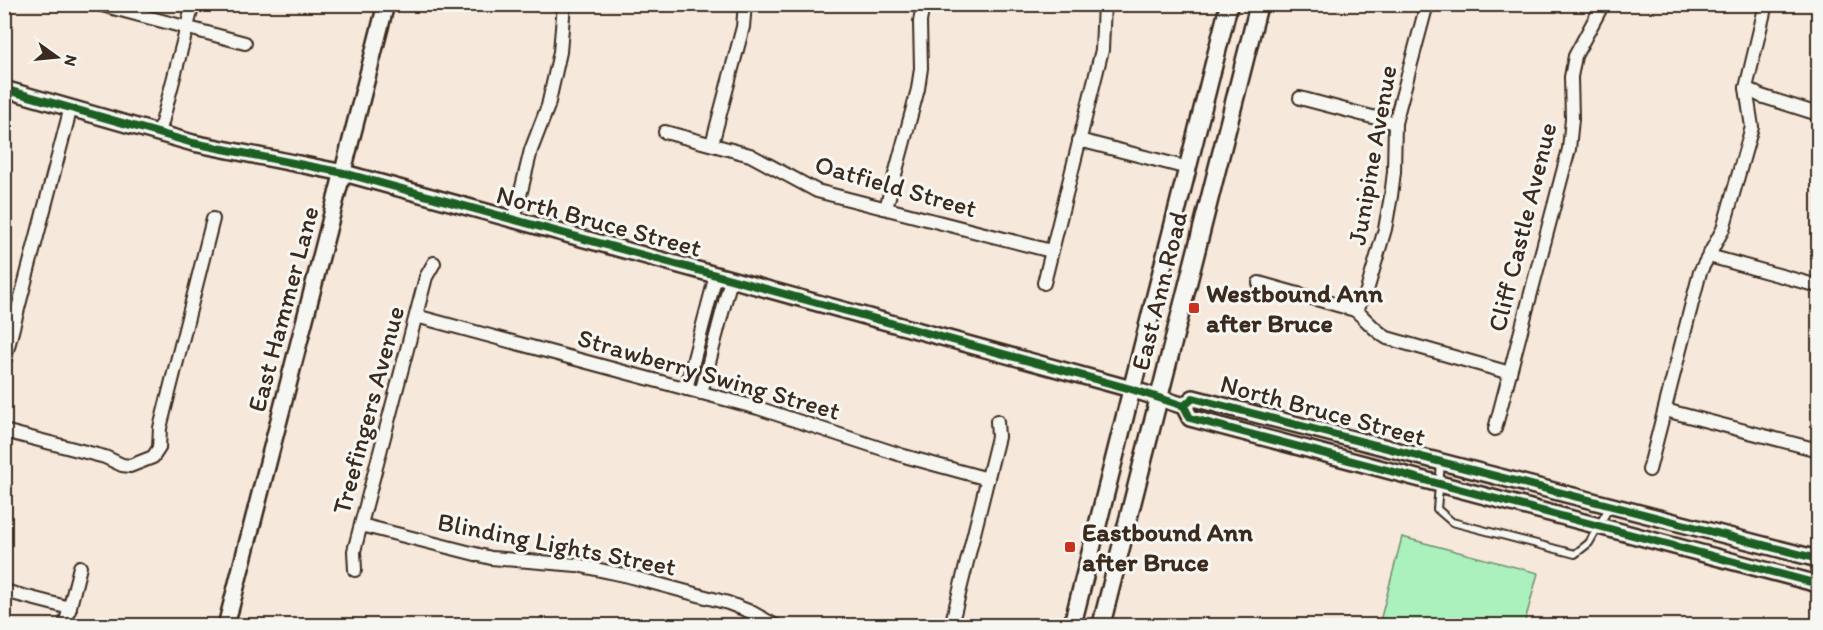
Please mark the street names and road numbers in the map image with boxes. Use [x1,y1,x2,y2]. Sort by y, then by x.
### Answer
street label: Junipine Avenue [1340,63,1404,247]
street label: Cliff Castle Avenue [1481,119,1563,335]
street label: Oatfield Street [811,148,981,224]
street label: North Bruce Street [493,178,705,264]
street label: East Hammer Lane [240,203,326,415]
street label: East Ann Road [1124,208,1194,374]
street label: Treefingers Avenue [325,302,411,518]
street label: Strawberry Swing Street [574,321,844,427]
street label: North Bruce Street [1217,367,1429,453]
street label: Blinding Lights Street [435,505,679,583]

